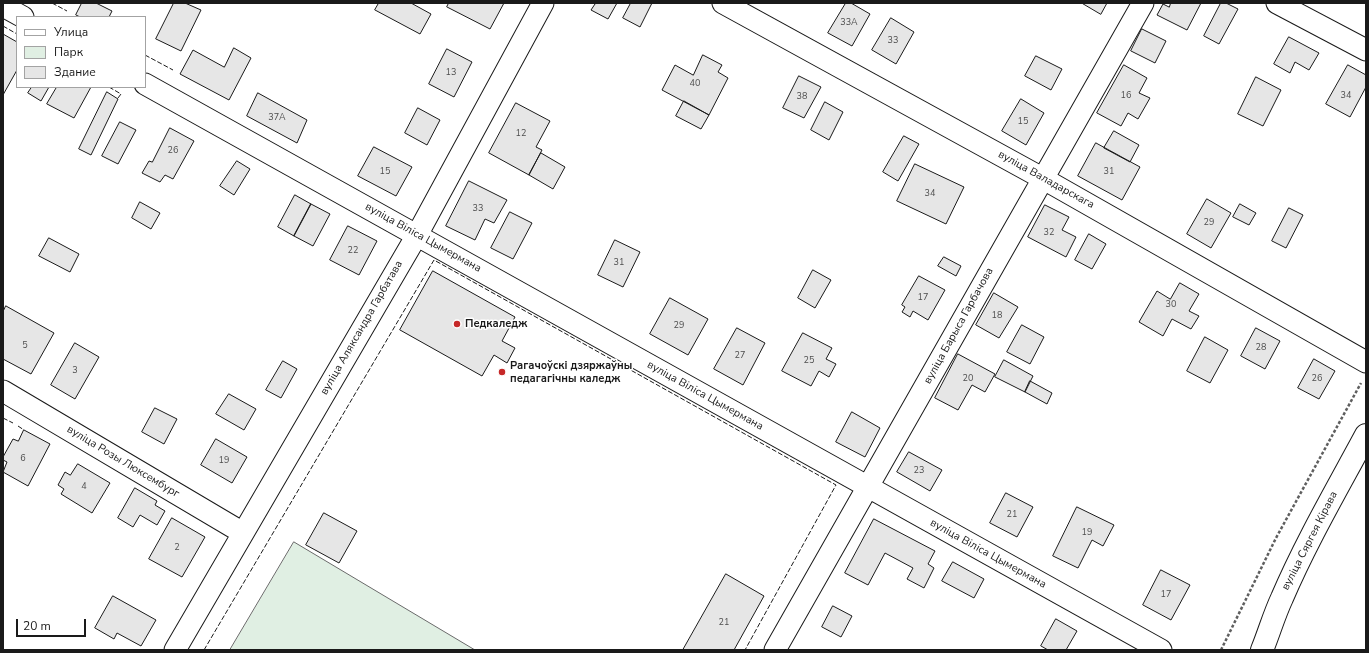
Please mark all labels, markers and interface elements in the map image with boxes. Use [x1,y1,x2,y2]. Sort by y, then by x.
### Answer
legend [16,16,146,88]
house number: 33А [840,18,858,28]
text: Улица [54,24,88,40]
house number: 33 [888,36,898,46]
text: Парк [54,44,83,60]
text: Здание [54,64,96,80]
house number: 13 [446,68,456,78]
house number: 40 [690,79,700,89]
house number: 16 [1121,91,1131,101]
house number: 34 [1341,91,1351,101]
house number: 38 [797,92,807,102]
house number: 37А [268,113,286,123]
house number: 15 [1018,117,1028,127]
house number: 12 [516,129,526,139]
house number: 26 [168,146,178,156]
street label: вуліца Валадарскага [996,148,1096,212]
house number: 15 [380,167,390,177]
house number: 31 [1104,167,1114,177]
house number: 34 [925,189,935,199]
street label: вуліца Віліса Цымермана [363,201,483,275]
house number: 33 [473,204,483,214]
house number: 29 [1204,218,1214,228]
house number: 32 [1044,228,1054,238]
house number: 22 [348,246,358,256]
street label: вуліца Аляксандра Гарбатава [318,258,406,398]
house number: 31 [614,258,624,268]
street label: вуліца Барыса Гарбачова [922,266,996,386]
house number: 17 [918,293,928,303]
house number: 30 [1166,300,1176,310]
house number: 18 [992,311,1002,321]
place label: Педкаледж [465,317,527,331]
marker: Педкаледж [452,319,462,329]
house number: 29 [674,321,684,331]
house number: 5 [22,341,28,351]
house number: 28 [1256,343,1266,353]
house number: 27 [735,351,745,361]
house number: 25 [804,356,814,366]
place label: Рагачоўскі дзяржаўны педагагічны каледж [510,359,632,385]
street label: вуліца Віліса Цымермана [645,359,765,433]
house number: 3 [72,366,78,376]
marker: Рагачоўскі дзяржаўны педагагічны каледж [497,367,507,377]
house number: 20 [963,374,973,384]
house number: 26 [1312,374,1322,384]
street label: вуліца Розы Люксембург [64,423,182,501]
house number: 6 [20,454,26,464]
house number: 19 [219,456,229,466]
house number: 23 [914,466,924,476]
house number: 4 [81,482,87,492]
street label: вуліца Сяргея Кірава [1279,489,1341,593]
house number: 21 [1007,510,1017,520]
street label: вуліца Віліса Цымермана [928,517,1048,591]
house number: 19 [1082,528,1092,538]
house number: 2 [174,543,180,553]
house number: 17 [1161,590,1171,600]
scale bar [18,611,88,637]
text: 20 m [23,618,51,634]
house number: 21 [719,618,729,628]

